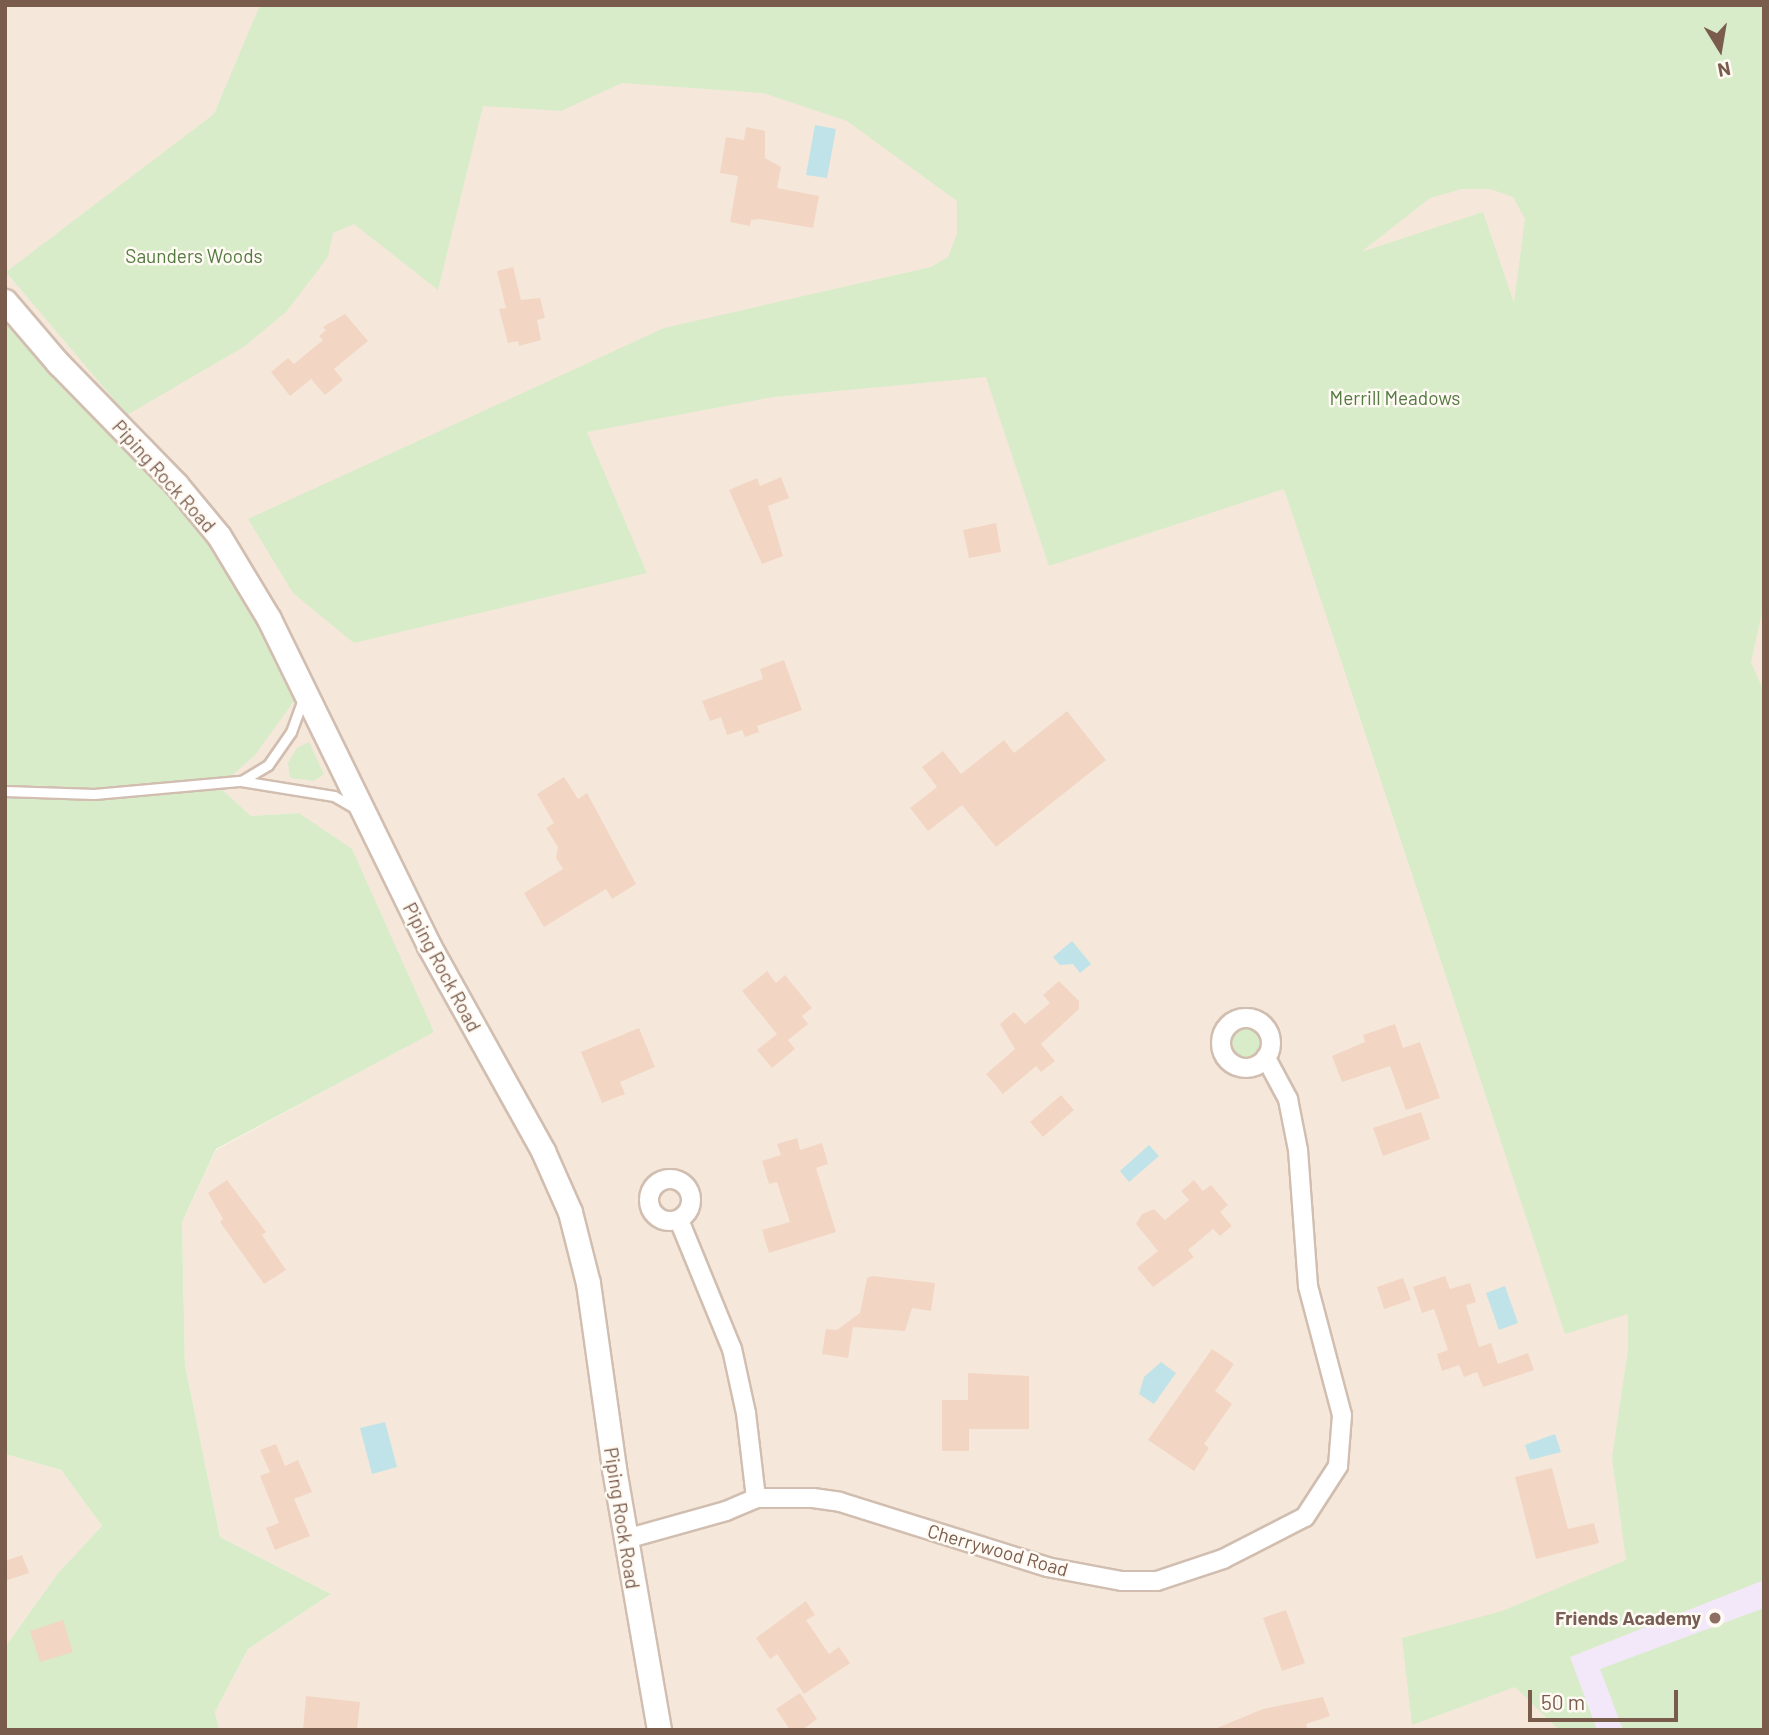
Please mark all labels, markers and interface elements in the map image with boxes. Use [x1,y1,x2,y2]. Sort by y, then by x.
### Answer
north arrow [1685,14,1755,84]
text: N [1716,58,1733,83]
park label: Saunders Woods [125,245,263,267]
park label: Merrill Meadows [1330,387,1460,409]
street label: Piping Rock Road [108,415,220,537]
street label: Piping Rock Road [398,899,486,1035]
street label: Piping Rock Road [600,1446,644,1590]
street label: Cherrywood Road [925,1519,1071,1581]
place label: Friends Academy [1555,1607,1701,1629]
marker: Friends Academy [1707,1610,1723,1626]
scale bar [1531,1676,1682,1720]
text: 50 m [1541,1689,1585,1714]

